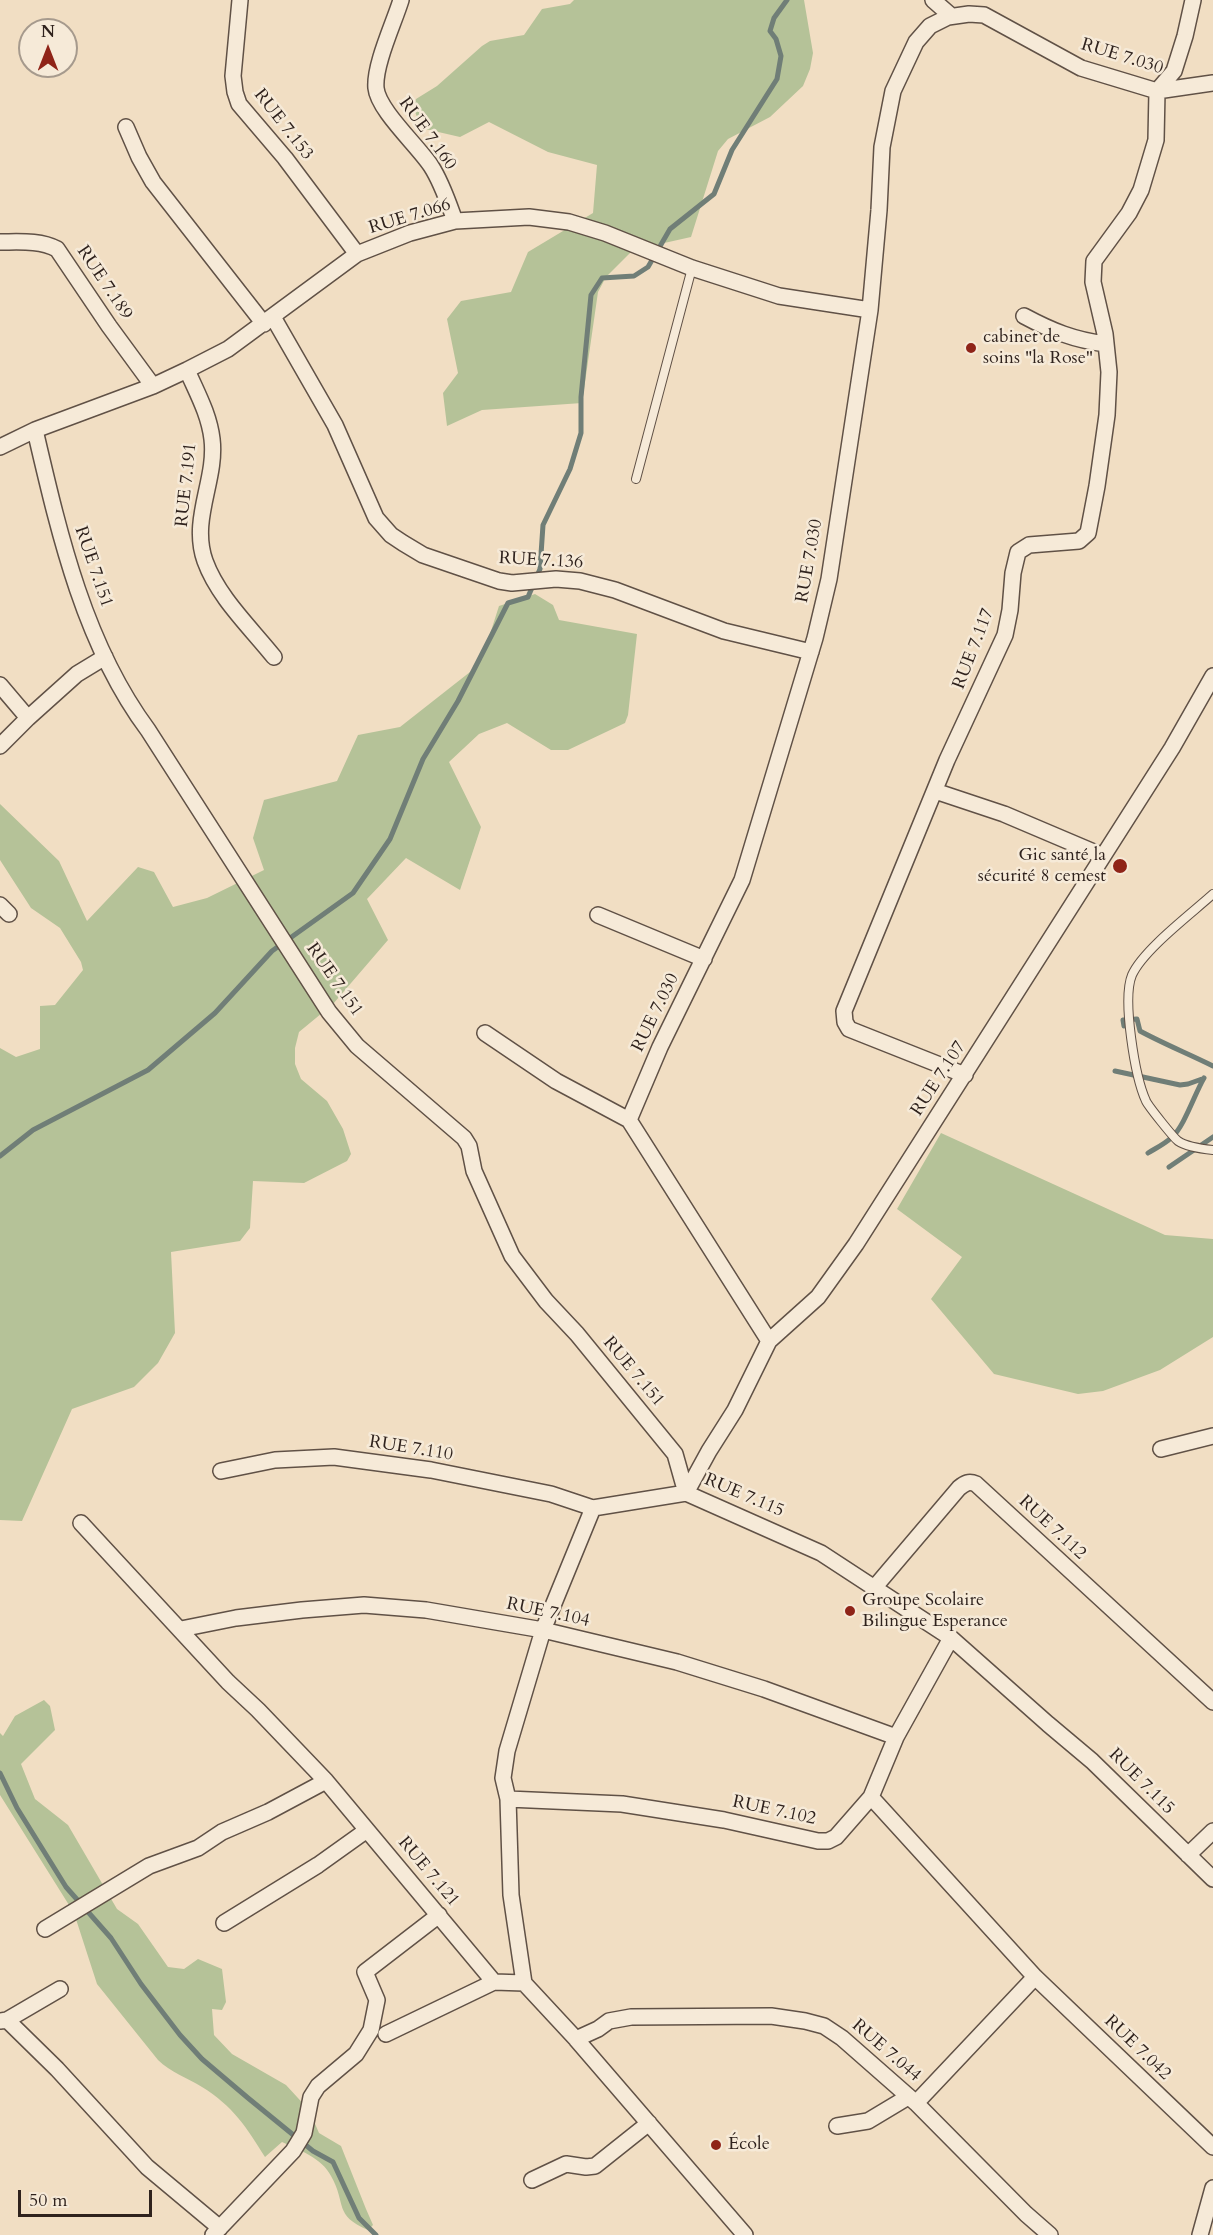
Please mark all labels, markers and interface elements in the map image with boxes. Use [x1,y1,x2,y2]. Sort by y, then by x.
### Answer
north arrow [18,18,78,78]
text: N [41,21,55,43]
street label: RUE 7.030 [1078,34,1166,80]
street label: RUE 7.153 [248,85,318,165]
street label: RUE 7.160 [393,93,461,175]
street label: RUE 7.066 [366,194,454,240]
street label: RUE 7.189 [71,242,137,324]
place label: cabinet de soins "la Rose" [983,327,1093,370]
marker: cabinet de soins "la Rose" [964,341,978,355]
street label: RUE 7.191 [172,442,202,528]
street label: RUE 7.030 [792,517,828,605]
street label: RUE 7.151 [69,524,117,610]
street label: RUE 7.136 [498,548,584,574]
street label: RUE 7.117 [949,606,999,692]
place label: Gic santé la sécurité 8 cemest [978,845,1106,888]
marker: Gic santé la sécurité 8 cemest [1111,857,1129,875]
street label: RUE 7.151 [301,939,367,1021]
street label: RUE 7.030 [628,970,684,1056]
street label: RUE 7.107 [907,1038,971,1120]
street label: RUE 7.151 [598,1333,668,1411]
street label: RUE 7.110 [368,1432,454,1466]
street label: RUE 7.115 [701,1470,787,1522]
street label: RUE 7.112 [1014,1491,1090,1565]
place label: Groupe Scolaire Bilingue Esperance [862,1590,1008,1632]
street label: RUE 7.104 [504,1594,592,1632]
marker: Groupe Scolaire Bilingue Esperance [843,1604,857,1618]
street label: RUE 7.115 [1103,1744,1179,1820]
street label: RUE 7.102 [730,1792,818,1830]
street label: RUE 7.121 [393,1833,463,1911]
street label: RUE 7.042 [1099,2011,1175,2085]
street label: RUE 7.044 [847,2015,925,2087]
place label: École [728,2134,770,2156]
marker: École [709,2138,723,2152]
scale bar [21,2178,154,2216]
text: 50 m [29,2188,68,2213]

